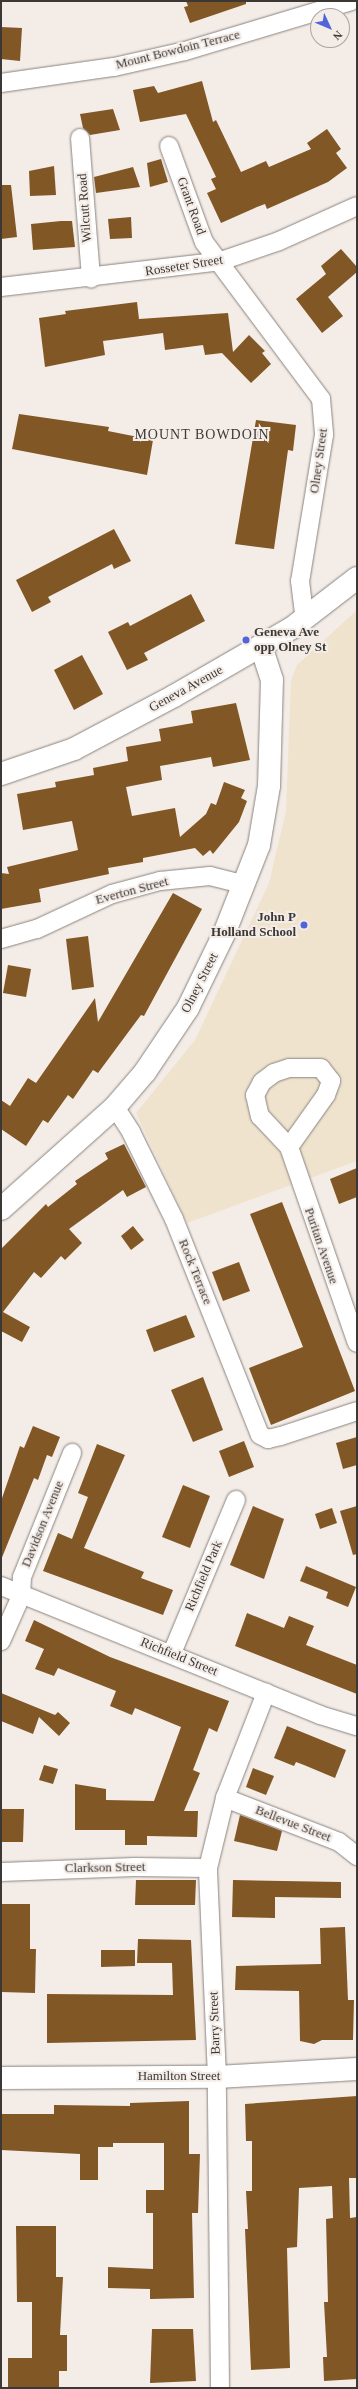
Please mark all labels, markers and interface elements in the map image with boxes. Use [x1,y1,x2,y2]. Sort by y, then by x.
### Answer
north arrow [310,8,350,48]
street label: Mount Bowdoin Terrace [114,27,242,73]
text: N [331,29,345,43]
street label: Wilcutt Road [75,173,95,243]
street label: Grant Road [173,175,209,237]
street label: Rosseter Street [144,252,224,280]
district label: MOUNT BOWDOIN [134,427,270,443]
street label: Olney Street [307,428,331,494]
place label: Geneva Ave opp Olney St [254,625,326,656]
marker: Geneva Ave opp Olney St [241,635,251,645]
street label: Geneva Avenue [146,662,226,716]
street label: Everton Street [94,874,170,908]
place label: John P Holland School [211,910,296,941]
marker: John P Holland School [299,920,309,930]
street label: Olney Street [178,950,222,1016]
street label: Puritan Avenue [301,1206,341,1286]
street label: Rock Terrace [175,1237,215,1307]
street label: Davidson Avenue [18,1478,68,1570]
street label: Richfield Park [182,1538,226,1614]
street label: Richfield Street [138,1634,220,1680]
street label: Bellevue Street [253,1802,333,1846]
street label: Clarkson Street [65,1859,145,1877]
street label: Barry Street [206,1991,224,2055]
street label: Hamilton Street [138,2068,220,2084]

